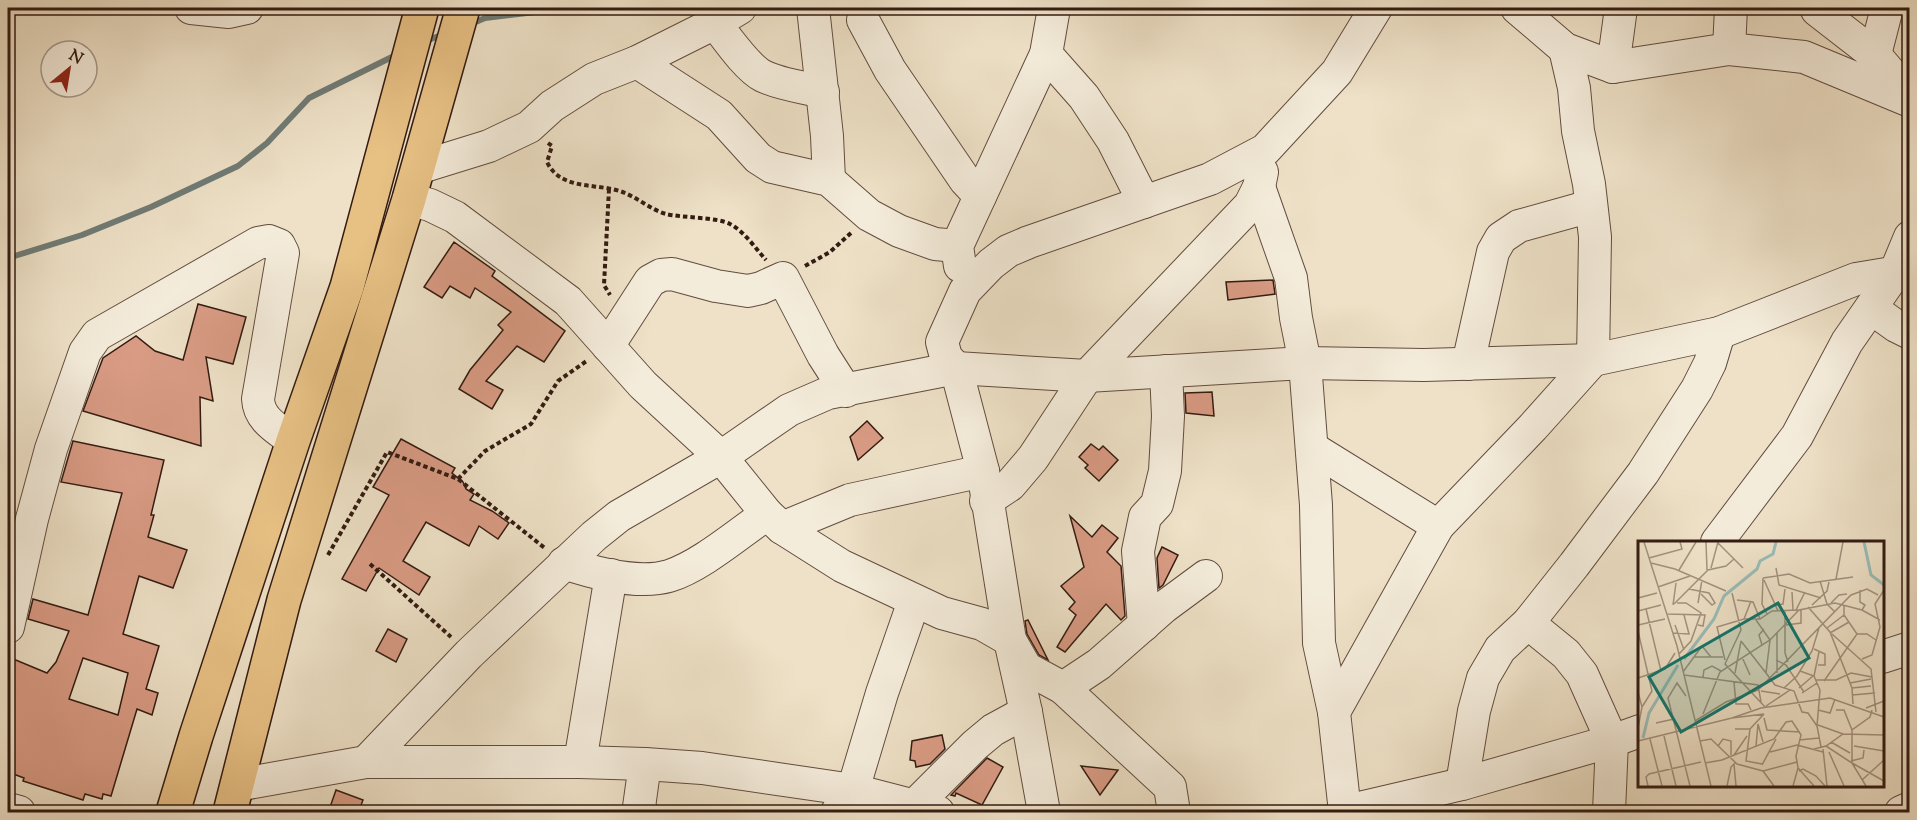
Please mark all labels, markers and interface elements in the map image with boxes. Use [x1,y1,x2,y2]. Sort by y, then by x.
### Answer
north arrow [39,39,99,99]
text: N [64,45,87,71]
inset map [1638,541,1884,787]

